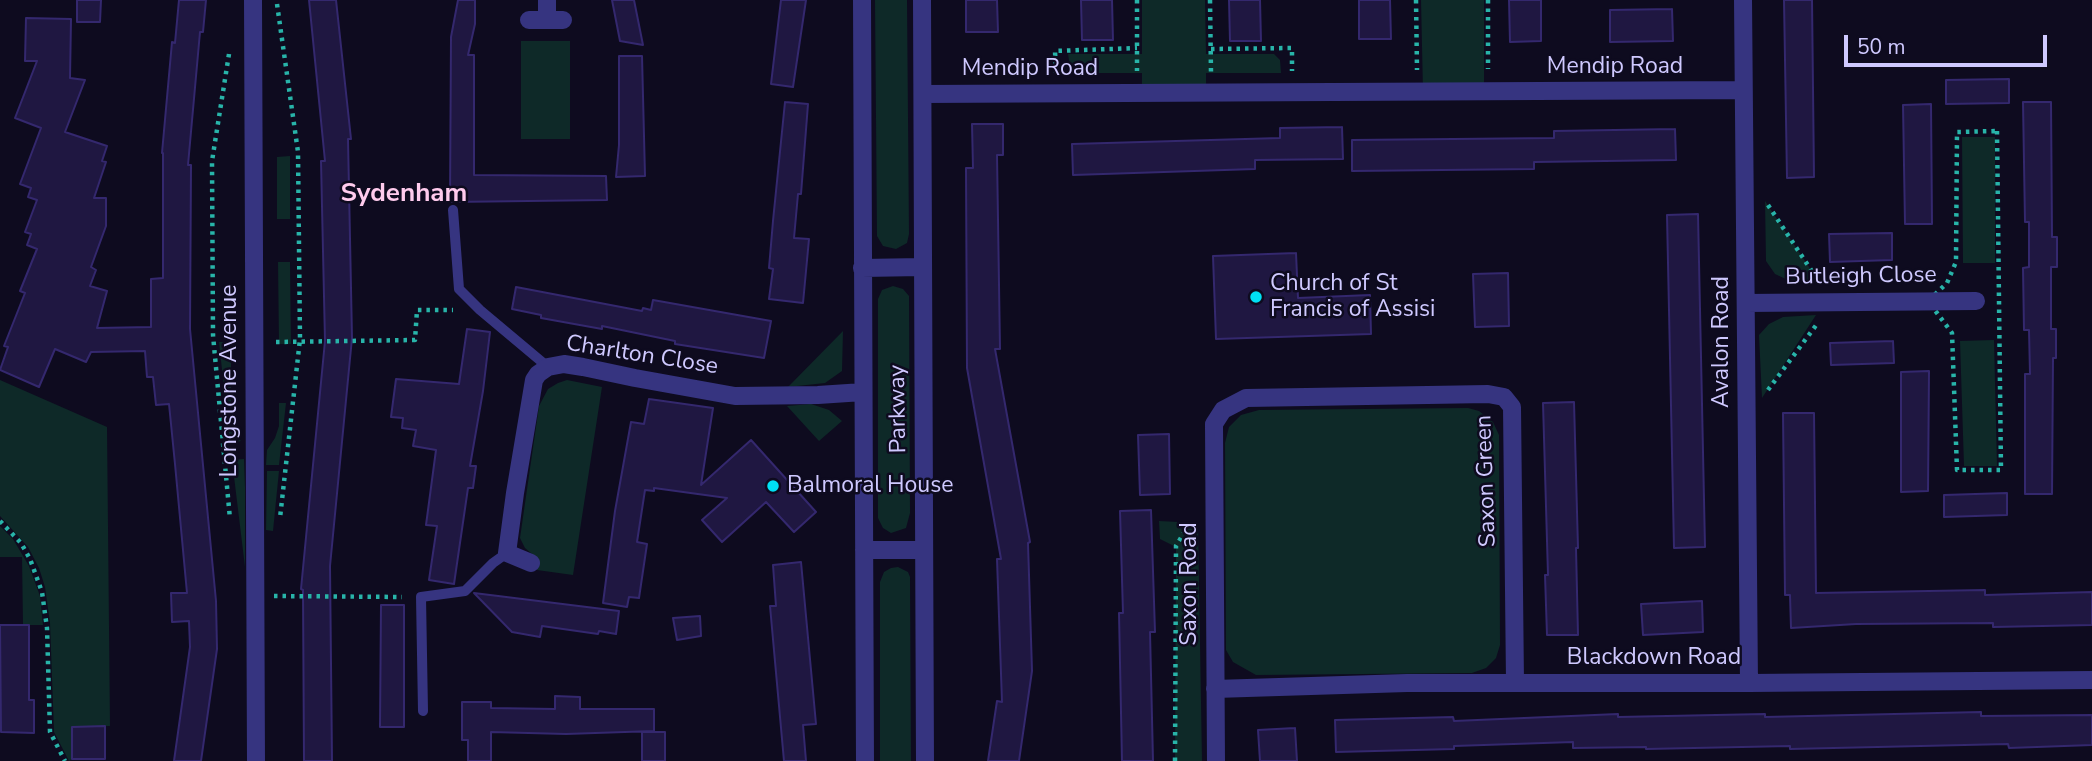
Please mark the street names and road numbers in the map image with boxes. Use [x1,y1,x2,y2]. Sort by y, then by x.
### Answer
street label: Mendip Road [1547,53,1683,81]
street label: Mendip Road [962,55,1098,83]
street label: Butleigh Close [1785,262,1937,292]
street label: Avalon Road [1708,276,1736,408]
street label: Longstone Avenue [216,285,244,477]
street label: Charlton Close [564,330,720,382]
street label: Parkway [884,364,914,454]
street label: Saxon Green [1471,414,1503,548]
street label: Saxon Road [1176,522,1204,646]
street label: Blackdown Road [1567,644,1741,672]

